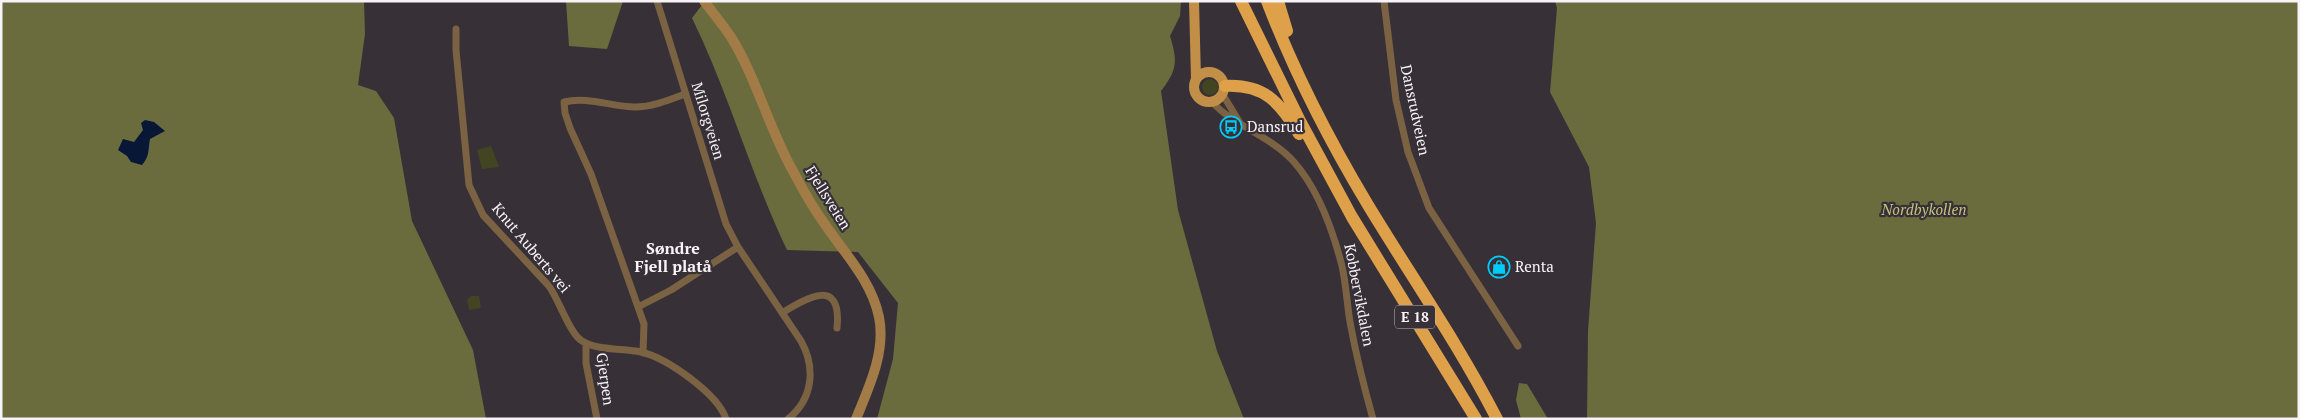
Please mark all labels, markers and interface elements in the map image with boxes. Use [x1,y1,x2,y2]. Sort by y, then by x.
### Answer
street label: Dansrudveien [1397,63,1435,157]
street label: Milorgveien [688,80,730,162]
bus stop icon: Dansrud [1219,115,1243,139]
place label: Dansrud [1247,116,1303,136]
street label: Fjellsveien [801,162,856,233]
street label: Knut Auberts vei [488,198,575,297]
park label: Nordbykollen [1880,199,1967,219]
district label: Søndre Fjell platå [634,237,712,277]
street label: Kobbervikdalen [1340,242,1380,348]
shop icon: Renta [1487,255,1511,279]
place label: Renta [1515,256,1554,276]
road number: E 18 [1395,306,1435,328]
street label: Gjerpen [592,351,620,407]

